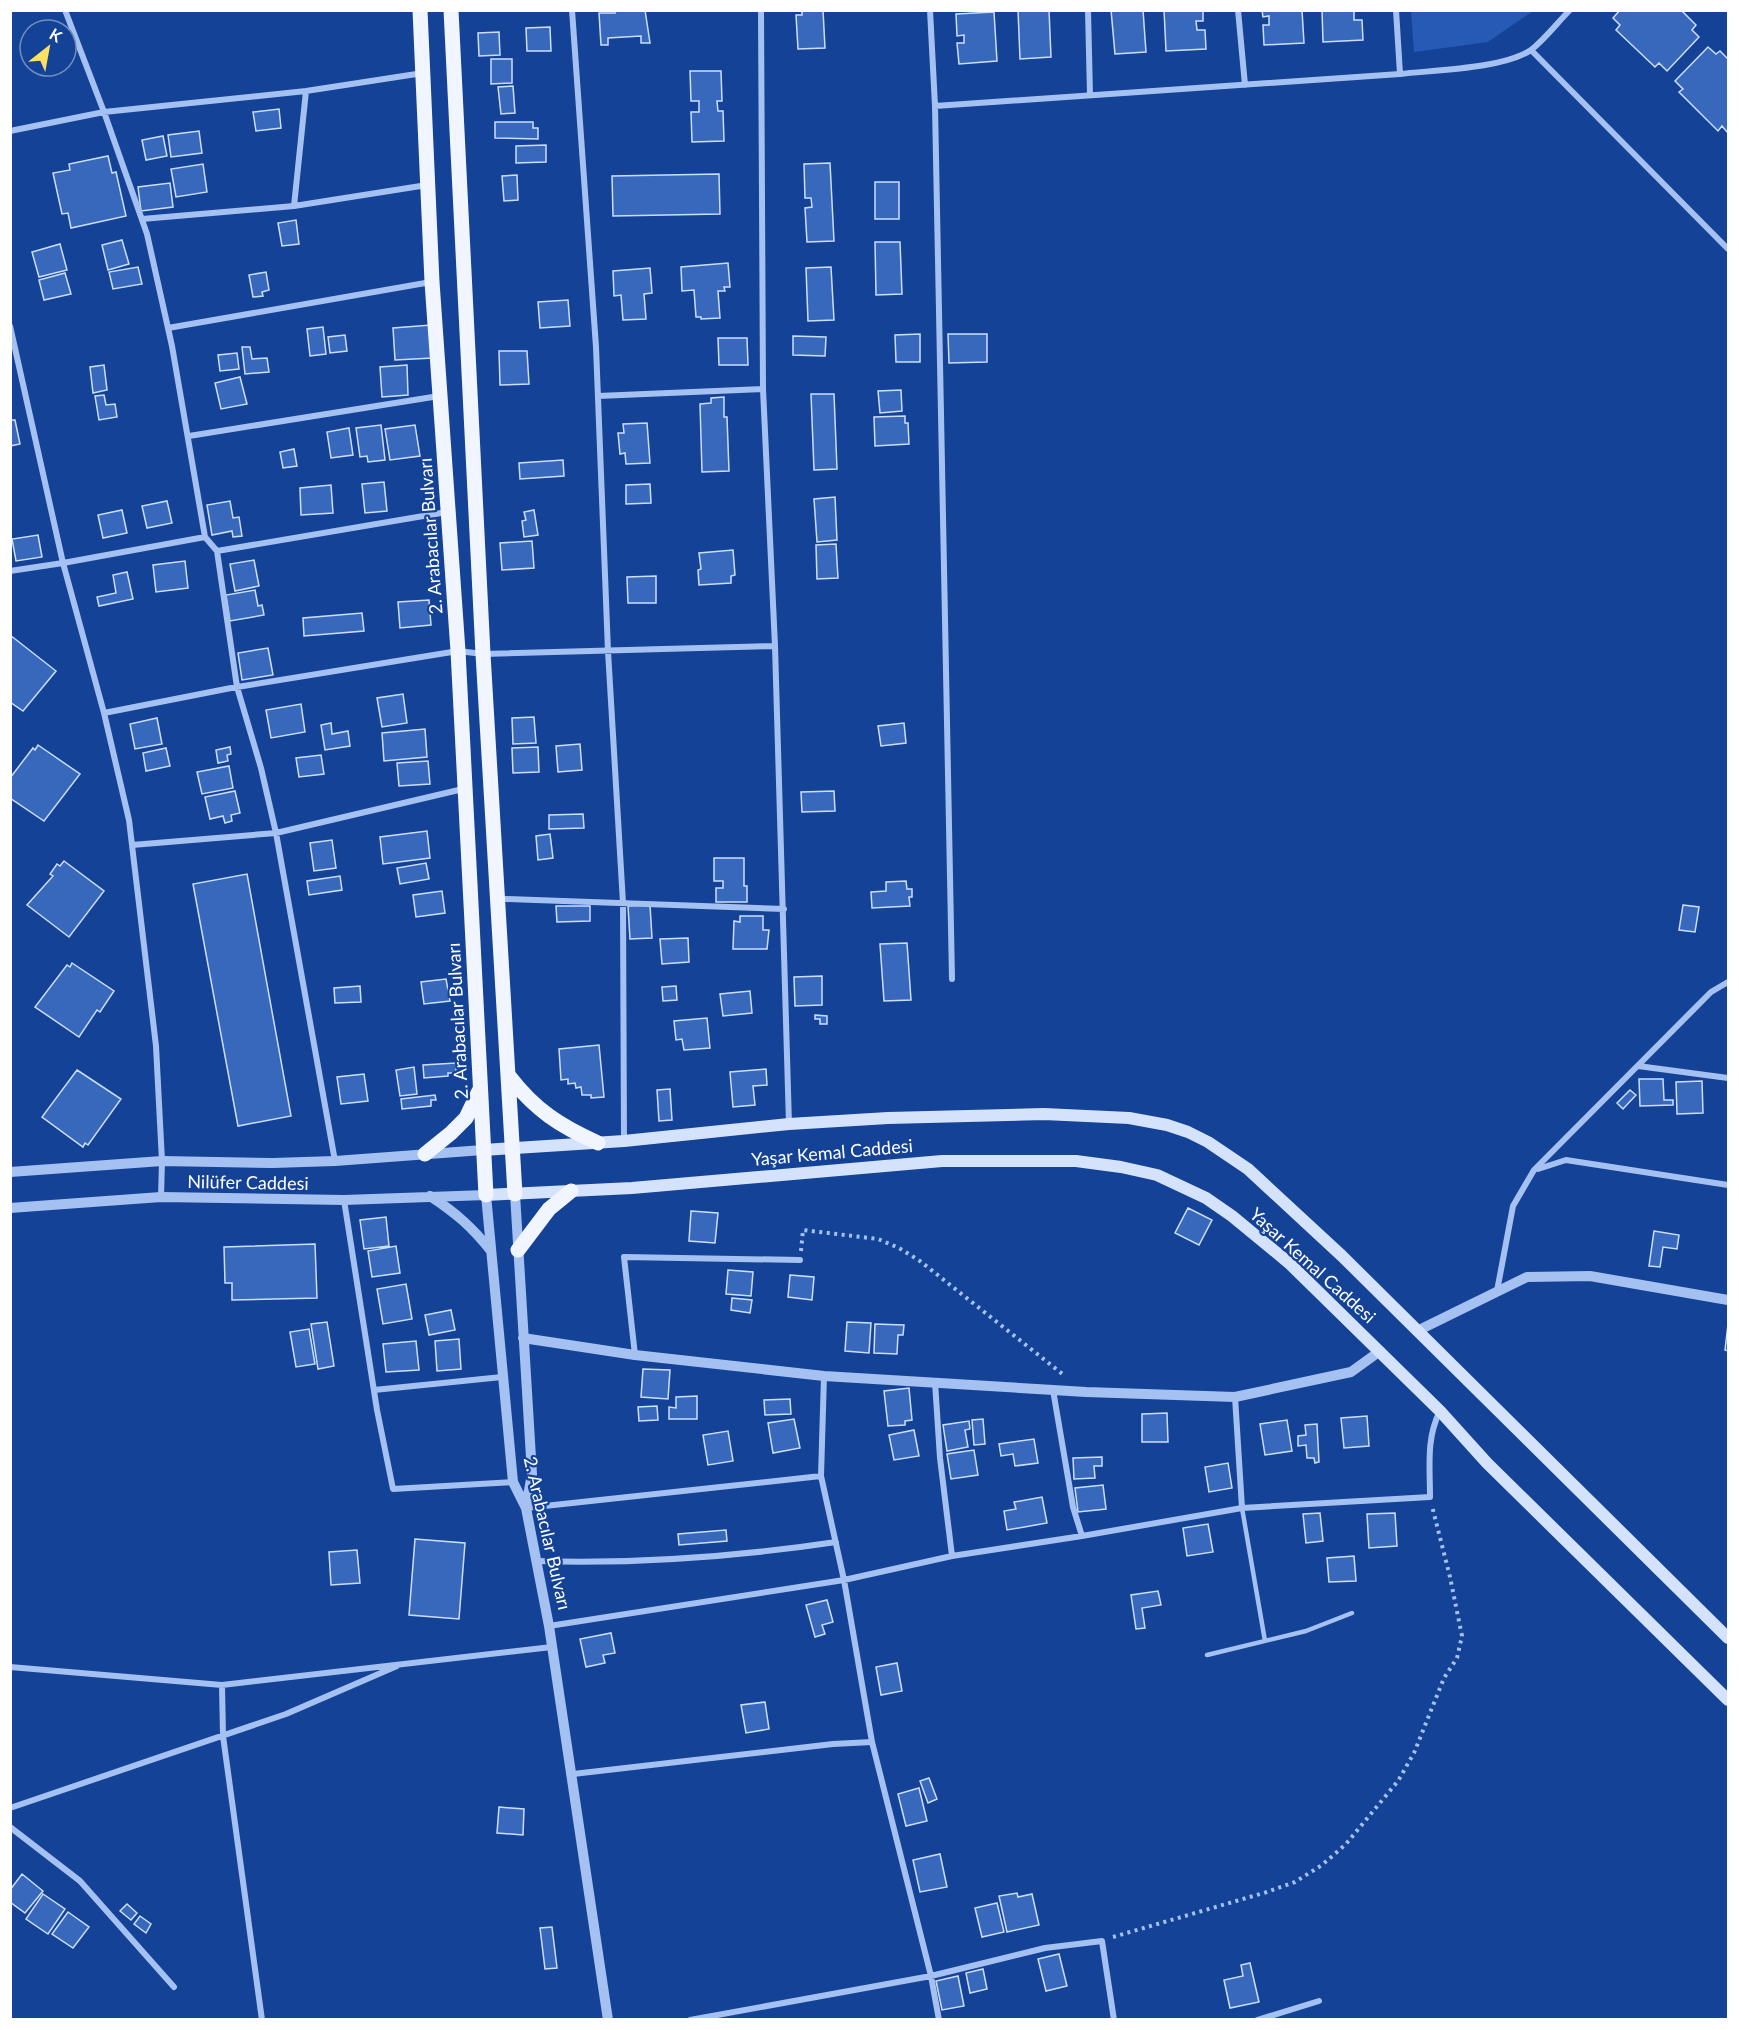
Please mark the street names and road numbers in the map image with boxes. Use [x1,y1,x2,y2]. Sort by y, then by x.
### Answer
street label: 2. Arabacılar Bulvarı [414,457,446,615]
street label: 2. Arabacılar Bulvarı [442,942,472,1100]
street label: Yaşar Kemal Caddesi [750,1134,914,1170]
street label: Nilüfer Caddesi [187,1170,309,1194]
street label: Yaşar Kemal Caddesi [1246,1203,1380,1327]
street label: 2. Arabacılar Bulvarı [520,1454,576,1612]

